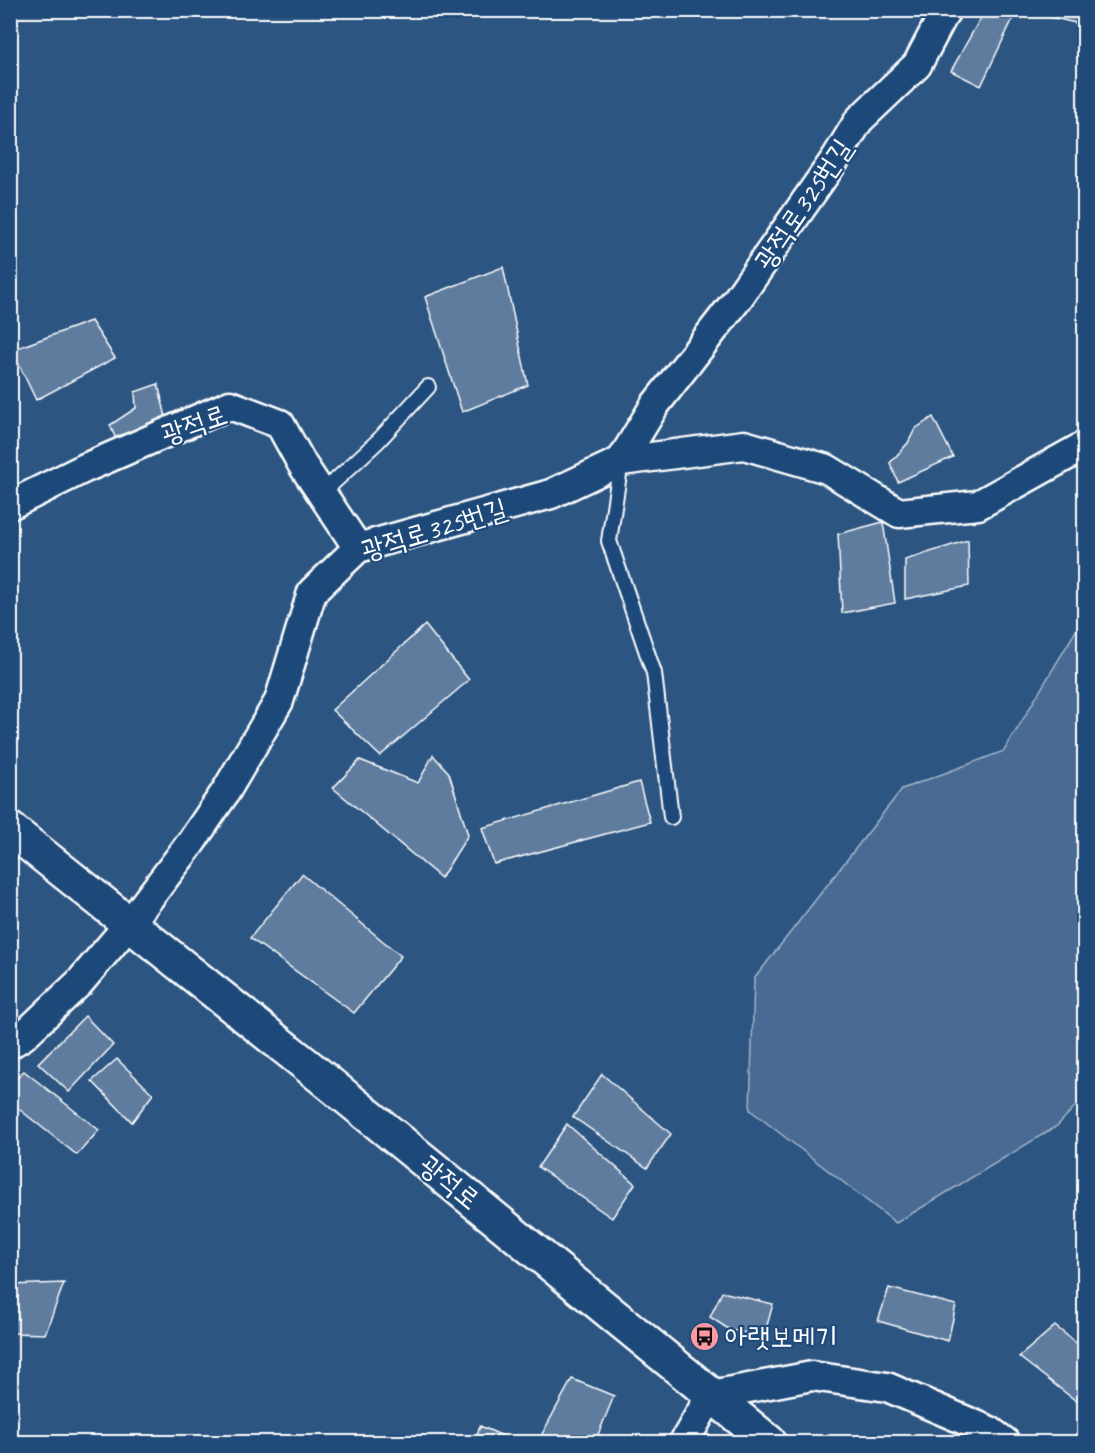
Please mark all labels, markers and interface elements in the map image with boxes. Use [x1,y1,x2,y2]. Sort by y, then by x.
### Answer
street label: 광적로325번길 [746,132,860,276]
street label: 광적로 [156,396,232,452]
street label: 광적로325번길 [357,490,511,568]
street label: 광적로 [413,1147,487,1217]
place label: 아랫보메기 [725,1319,838,1354]
bus stop icon: 아랫보메기 [688,1320,720,1352]

